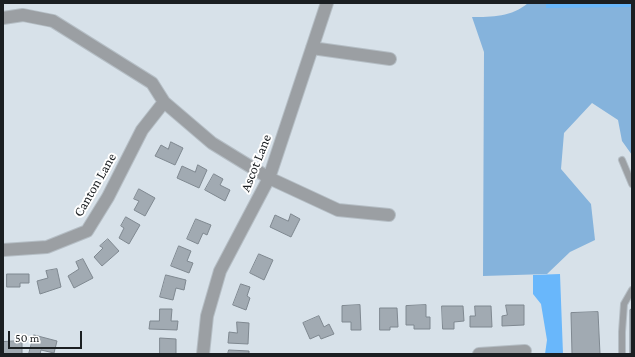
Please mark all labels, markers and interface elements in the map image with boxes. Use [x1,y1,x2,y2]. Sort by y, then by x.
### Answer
street label: Ascot Lane [237,132,275,194]
street label: Canton Lane [70,150,120,220]
scale bar [10,323,84,349]
text: 50 m [15,331,39,345]

